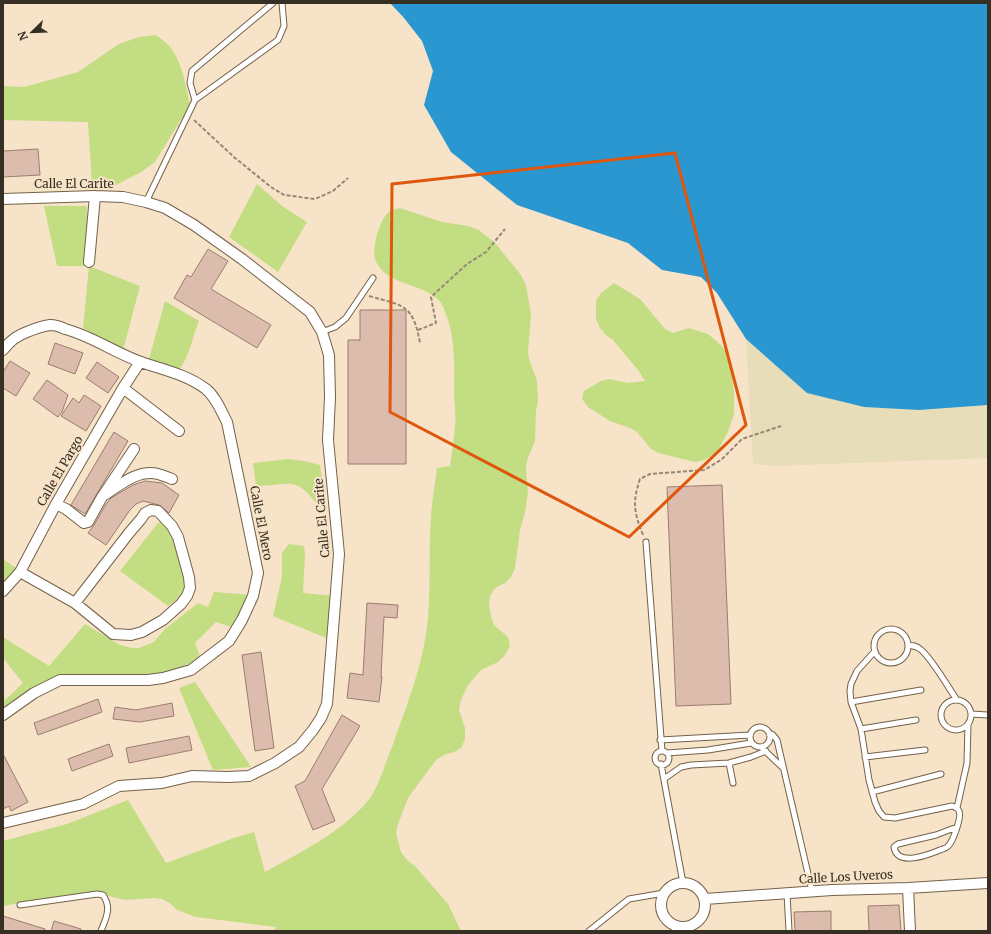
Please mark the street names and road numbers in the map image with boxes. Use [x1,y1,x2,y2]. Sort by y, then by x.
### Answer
street label: Calle El Carite [34,176,114,191]
street label: Calle El Pargo [33,433,86,509]
street label: Calle El Carite [311,478,332,558]
street label: Calle El Mero [247,484,276,561]
street label: Calle Los Uveros [799,867,893,886]

